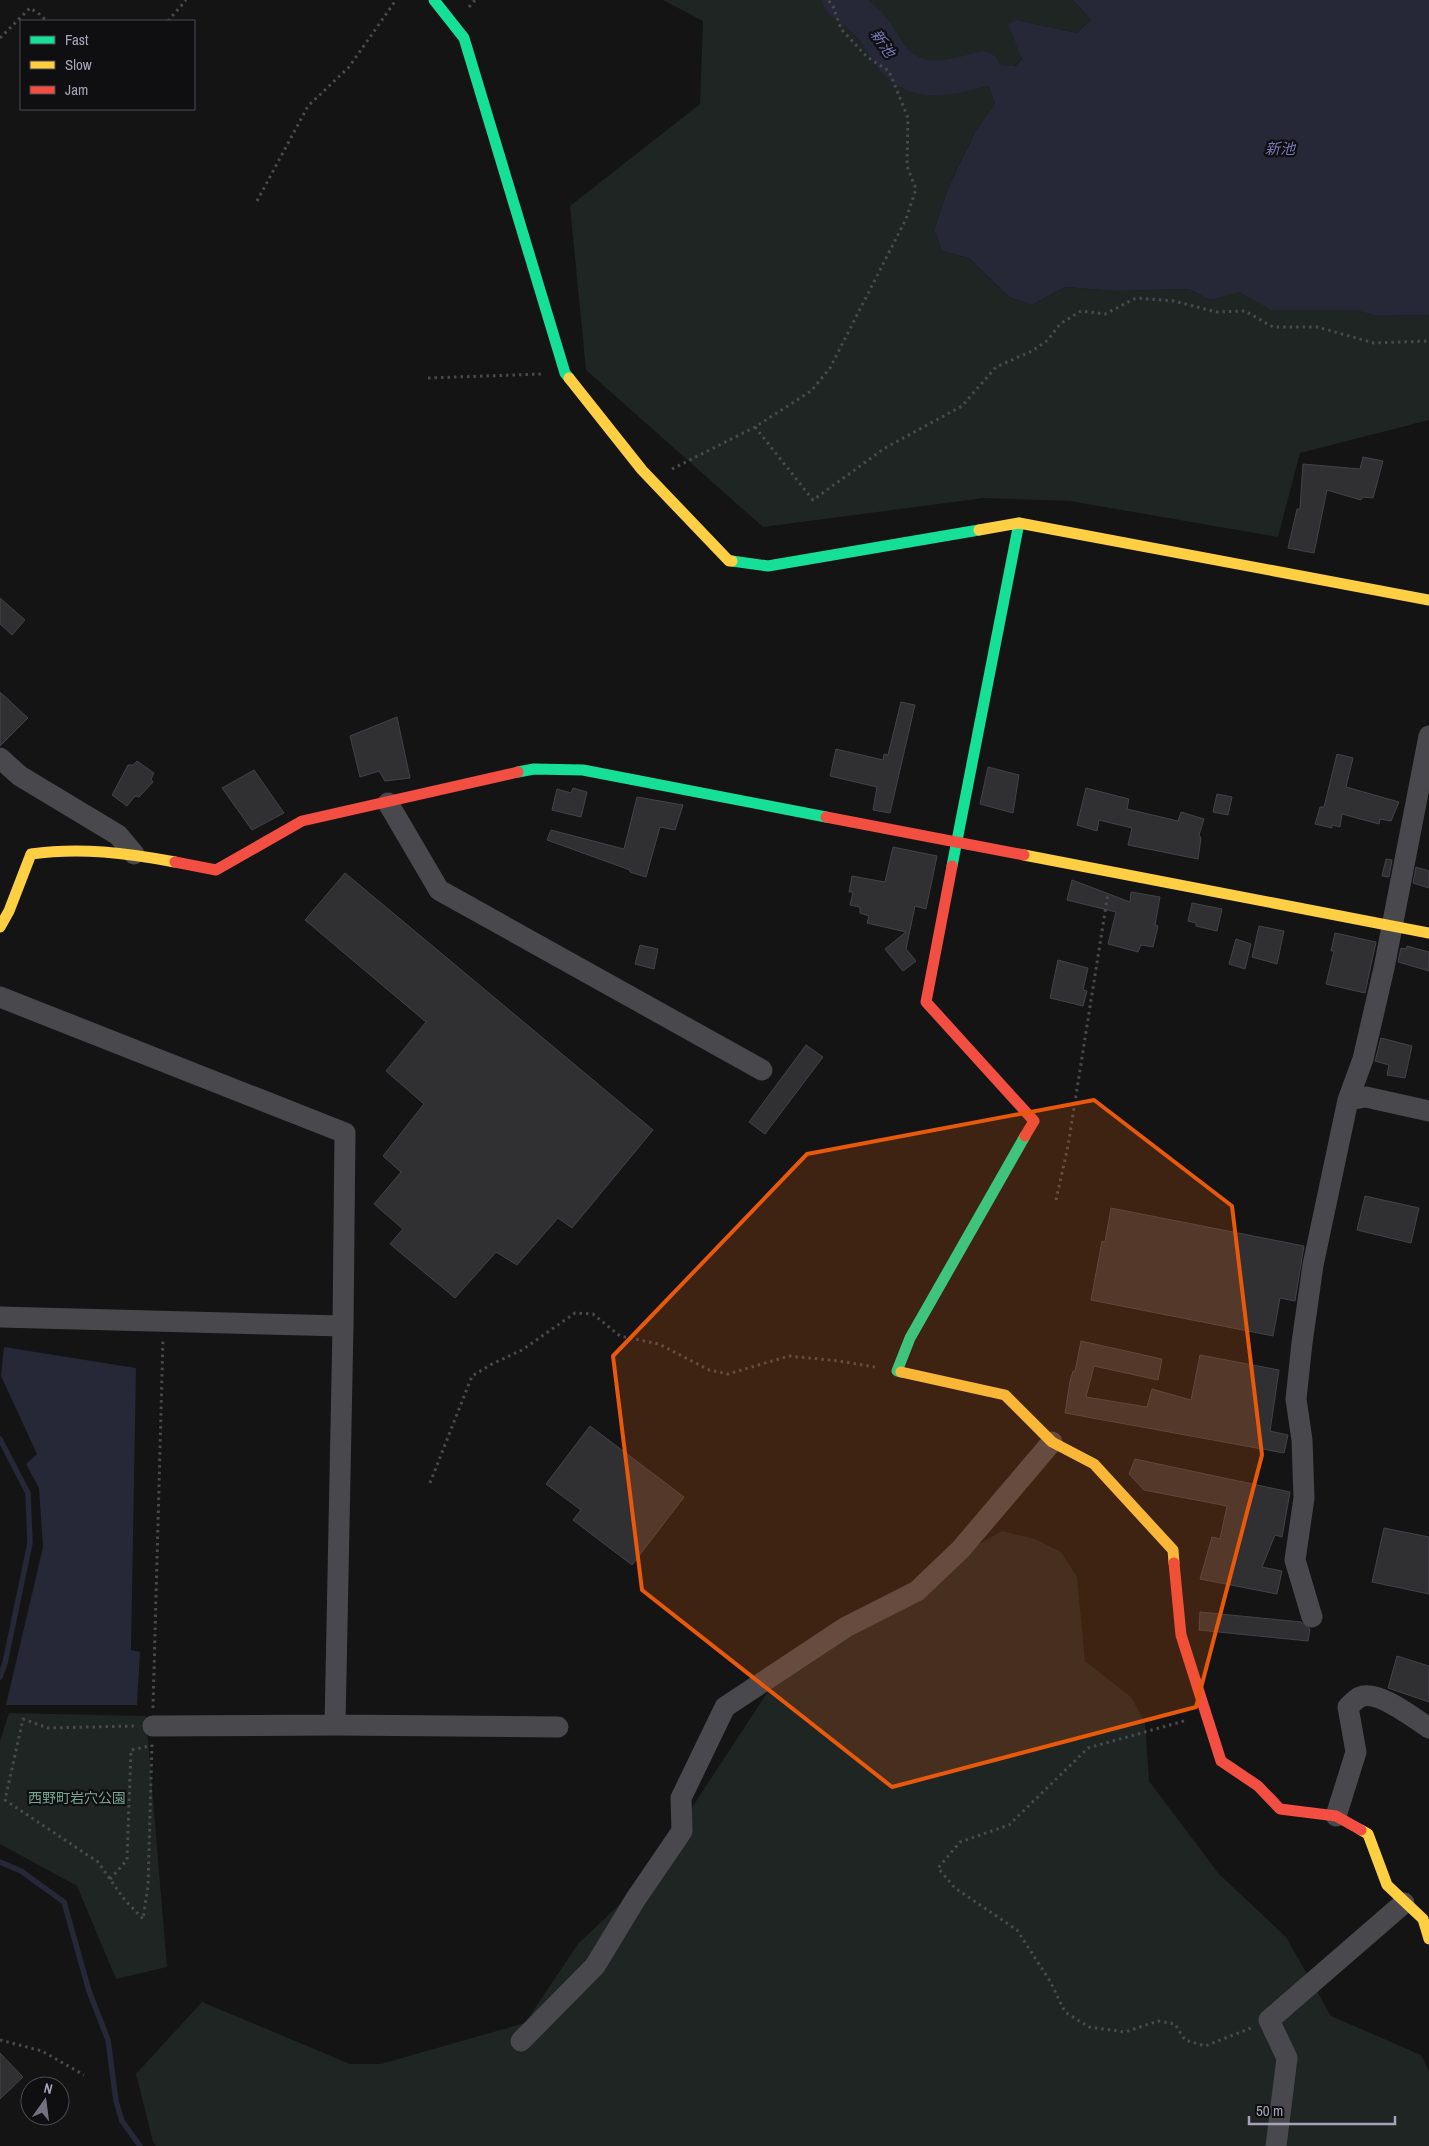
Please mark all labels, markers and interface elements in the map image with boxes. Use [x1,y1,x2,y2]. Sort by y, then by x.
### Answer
legend [20,20,195,110]
water label: 新池 [866,25,901,63]
text: Fast [65,29,89,50]
text: Slow [65,54,92,75]
text: Jam [65,79,88,100]
water label: 新池 [1265,138,1297,159]
park label: 西野町岩穴公園 [28,1789,126,1807]
north arrow [20,2076,70,2126]
text: N [42,2079,54,2098]
scale bar [1249,2094,1395,2126]
text: 50 m [1256,2100,1283,2121]

